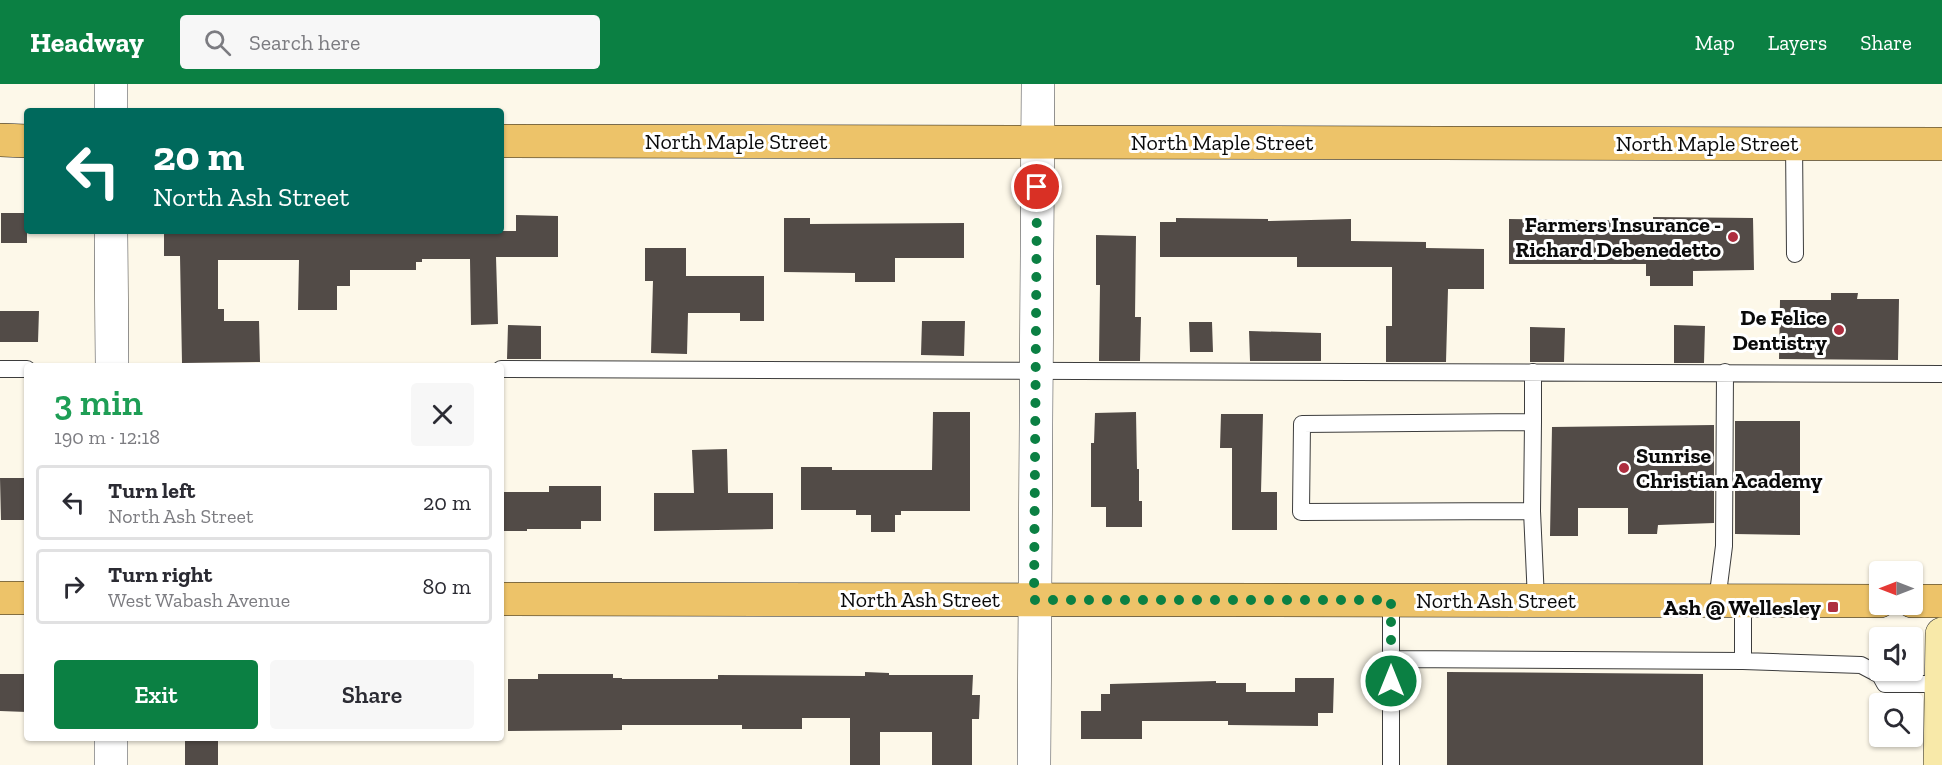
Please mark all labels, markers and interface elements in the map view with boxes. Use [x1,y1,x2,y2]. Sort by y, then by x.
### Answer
search box [180,15,600,69]
text: Headway [30,26,144,59]
icon: search [201,26,234,59]
text: Search here [249,29,360,56]
text: Map [1695,30,1735,55]
text: Layers [1768,30,1827,55]
text: Share [1860,30,1912,55]
street label: North Maple Street [645,128,828,155]
street label: North Maple Street [1131,129,1314,156]
text: 20 m [153,130,244,181]
street label: North Maple Street [1616,130,1799,157]
icon: left [54,132,132,210]
pin [1011,161,1062,212]
icon: arrive [1020,170,1053,203]
text: North Ash Street [153,181,349,213]
place label: Farmers Insurance - Richard Debenedetto [1515,211,1721,263]
marker: Farmers Insurance - Richard Debenedetto [1726,230,1740,244]
place label: De Felice Dentistry [1732,304,1827,356]
marker: De Felice Dentistry [1832,323,1846,337]
text: 3 min [54,381,143,424]
button: close [411,383,474,446]
text: 190 m · 12:18 [54,425,160,449]
place label: Sunrise Christian Academy [1636,442,1823,494]
marker: Sunrise Christian Academy [1617,461,1631,475]
text: Turn left [108,477,195,504]
icon: left [57,486,90,519]
text: 20 m [423,489,471,516]
text: North Ash Street [108,504,253,528]
text: Turn right [108,561,212,588]
north arrow [1869,561,1923,615]
map controls [1869,561,1923,747]
icon: right [57,570,90,603]
text: 80 m [423,573,471,600]
street label: North Ash Street [840,586,1001,613]
street label: North Ash Street [1416,587,1577,614]
text: West Wabash Avenue [108,588,290,612]
place label: Ash @ Wellesley [1663,594,1821,621]
marker: Ash @ Wellesley [1826,600,1840,614]
button: sound [1869,627,1923,681]
position arrow [1359,649,1423,713]
button: Exit [54,660,258,729]
button: Share [270,660,474,729]
button: search [1869,693,1923,747]

